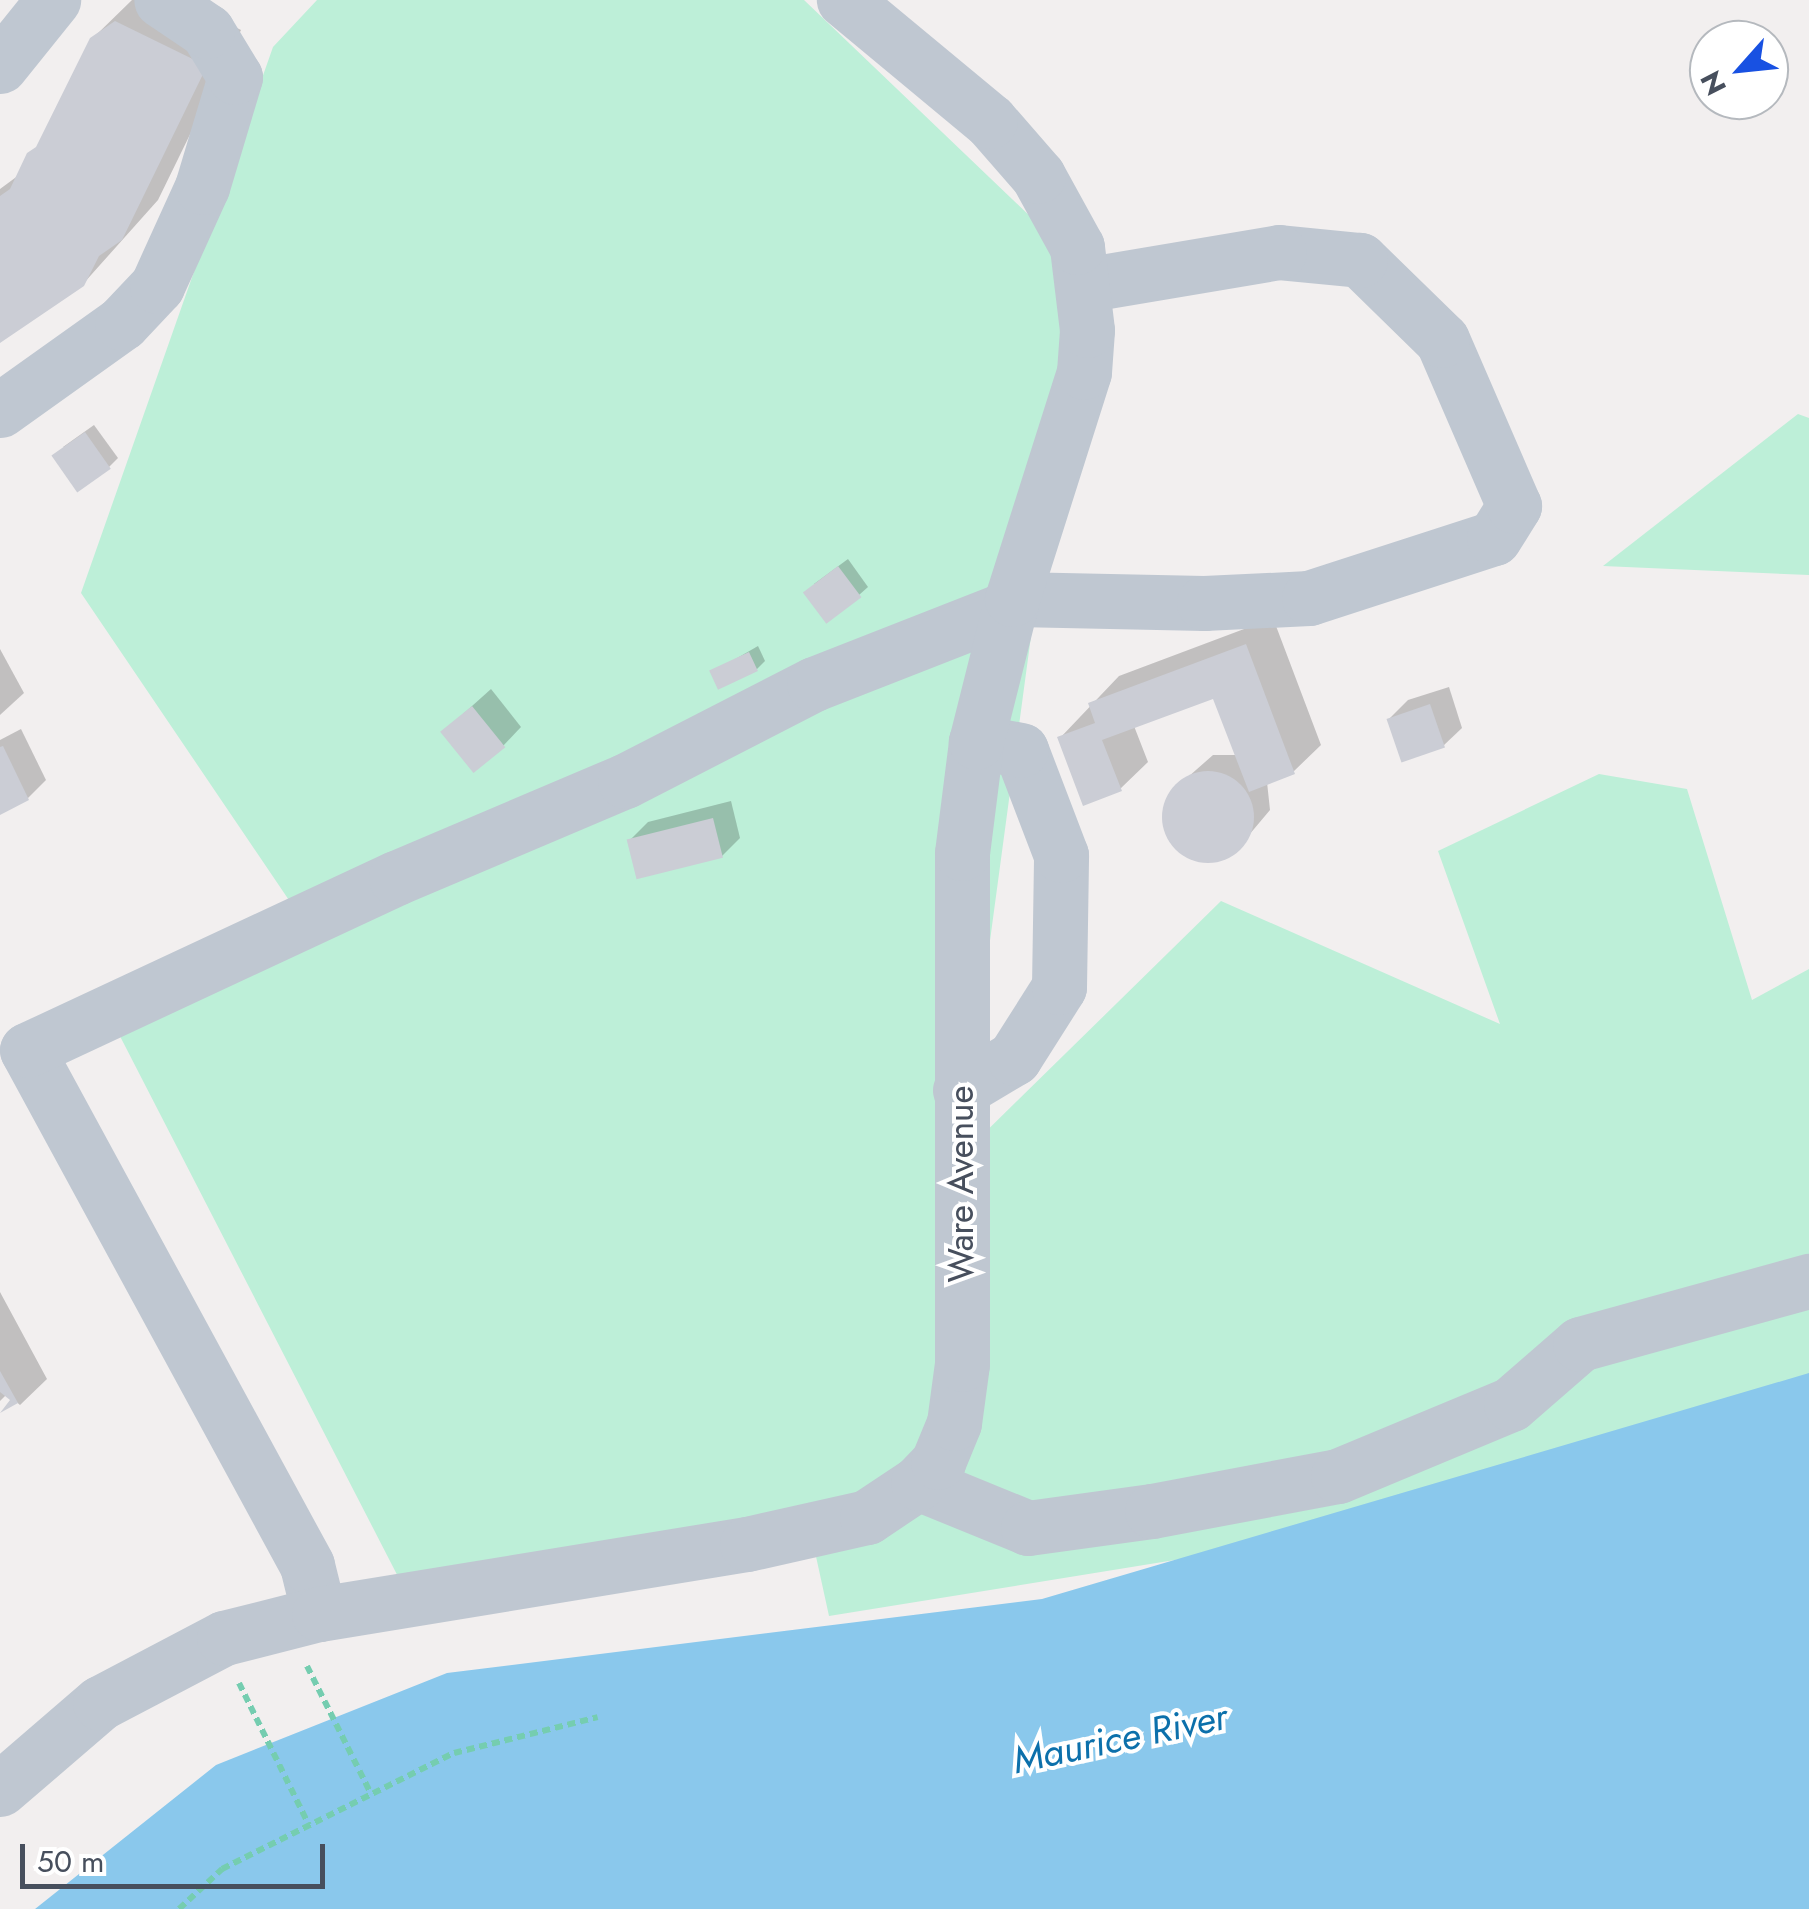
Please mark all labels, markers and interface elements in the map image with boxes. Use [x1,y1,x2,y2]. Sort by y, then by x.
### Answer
north arrow [1689,20,1789,120]
text: N [1690,64,1737,102]
street label: Ware Avenue [940,1085,982,1283]
water label: Maurice River [1009,1693,1231,1783]
scale bar [25,1824,330,1886]
text: 50 m [37,1840,104,1883]

